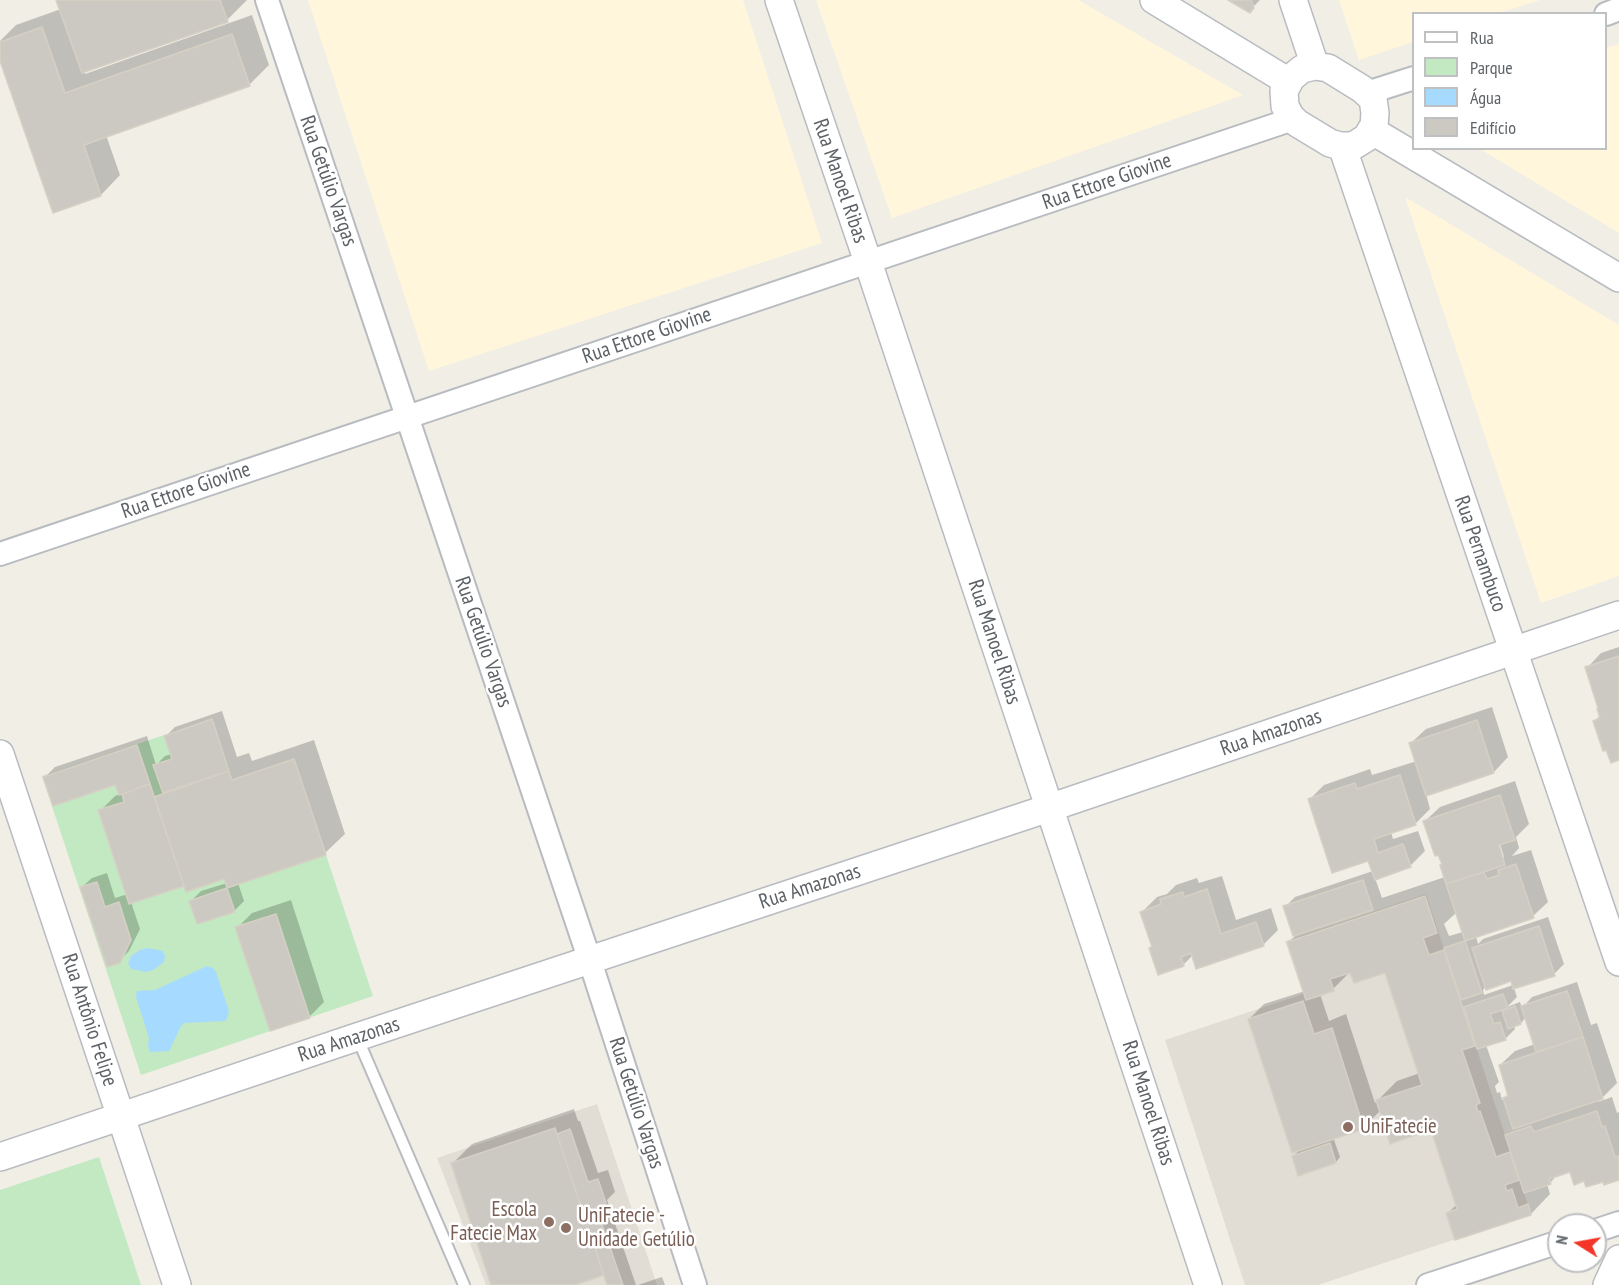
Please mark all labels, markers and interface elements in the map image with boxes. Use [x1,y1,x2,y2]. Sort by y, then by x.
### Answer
legend [1412,12,1607,150]
text: Rua [1470,26,1494,49]
text: Parque [1470,56,1513,79]
text: Água [1470,86,1501,109]
street label: Rua Getúlio Vargas [294,112,362,250]
street label: Rua Manoel Ribas [807,116,873,246]
text: Edifício [1470,116,1516,139]
street label: Rua Ettore Giovine [1039,148,1175,216]
street label: Rua Ettore Giovine [579,302,715,370]
street label: Rua Ettore Giovine [118,457,254,525]
street label: Rua Pernambuco [1448,493,1512,615]
street label: Rua Getúlio Vargas [449,573,517,711]
street label: Rua Manoel Ribas [962,577,1026,707]
street label: Rua Amazonas [1217,704,1325,762]
street label: Rua Amazonas [756,859,864,915]
street label: Rua Antônio Felipe [56,951,122,1089]
street label: Rua Amazonas [295,1012,403,1068]
street label: Rua Getúlio Vargas [603,1034,669,1172]
street label: Rua Manoel Ribas [1116,1038,1180,1168]
place label: UniFatecie [1360,1114,1437,1140]
marker: UniFatecie [1341,1120,1355,1134]
place label: Escola Fatecie Max [450,1197,537,1247]
place label: UniFatecie - Unidade Getúlio [578,1203,695,1253]
north arrow [1547,1213,1607,1273]
marker: Escola Fatecie Max [542,1215,556,1229]
marker: UniFatecie - Unidade Getúlio [559,1221,573,1235]
text: N [1551,1234,1572,1246]

